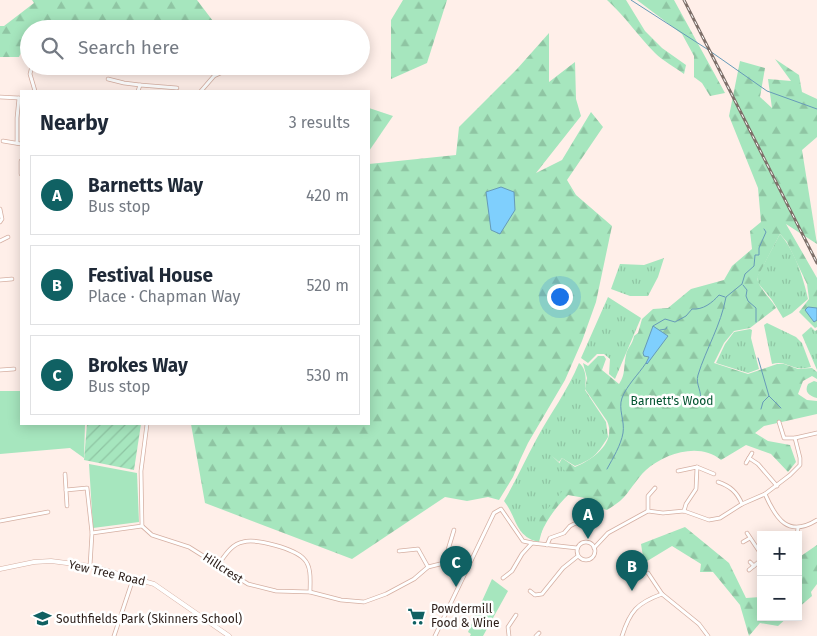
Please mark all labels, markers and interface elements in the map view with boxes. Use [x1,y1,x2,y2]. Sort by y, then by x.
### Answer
search box [20,20,370,75]
icon: search [38,34,66,62]
text: Search here [78,36,179,59]
text: Nearby [40,110,108,136]
text: 3 results [289,113,350,132]
text: Barnetts Way [88,174,203,197]
text: A [52,186,62,205]
text: 420 m [306,186,349,205]
text: Bus stop [88,197,151,216]
text: Festival House [88,264,213,287]
text: B [52,276,62,295]
text: 520 m [306,276,349,295]
your location [547,284,573,310]
text: Place · Chapman Way [88,287,240,306]
text: Brokes Way [88,354,188,377]
text: C [52,366,62,385]
text: 530 m [306,366,349,385]
text: Bus stop [88,377,151,396]
park label: Barnett's Wood [631,394,713,408]
pin: A [572,498,604,539]
map controls [757,531,802,621]
button: + [757,531,802,576]
pin: C [440,546,472,587]
street label: Hillcrest [200,550,246,586]
pin: B [616,550,648,591]
street label: Yew Tree Road [67,557,147,589]
button: − [757,576,802,621]
place label: Powdermill Food & Wine [431,602,500,630]
supermarket icon: Powdermill Food & Wine [407,606,427,626]
school or university icon: Southfields Park (Skinners School) [32,609,52,629]
place label: Southfields Park (Skinners School) [56,612,242,626]

